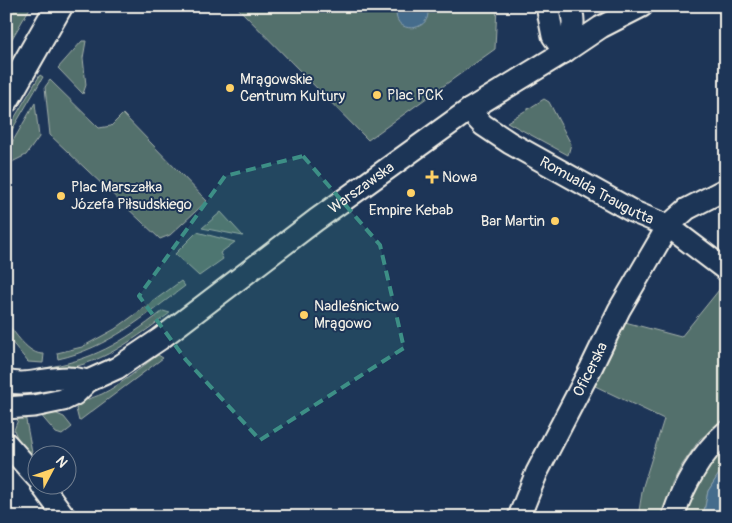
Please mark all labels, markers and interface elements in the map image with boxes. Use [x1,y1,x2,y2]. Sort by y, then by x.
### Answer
place label: Mrągowskie Centrum Kultury [240,70,346,106]
marker: Mrągowskie Centrum Kultury [224,82,236,94]
place label: Plac PCK [387,86,443,105]
marker: Plac PCK [371,89,383,101]
street label: Romualda Traugutta [536,152,657,229]
street label: Warszawska [325,158,398,218]
place label: Nowa [442,168,477,187]
marker: Nowa [426,171,438,183]
place label: Plac Marszałka Józefa Piłsudskiego [71,178,192,214]
marker: Empire Kebab [405,187,417,199]
marker: Plac Marszałka Józefa Piłsudskiego [55,190,67,202]
place label: Empire Kebab [369,201,453,220]
place label: Bar Martin [481,212,545,231]
marker: Bar Martin [549,215,561,227]
place label: Nadleśnictwo Mrągowo [314,297,399,333]
marker: Nadleśnictwo Mrągowo [298,309,310,321]
street label: Oficerska [569,339,612,400]
north arrow [28,446,78,496]
text: N [52,453,71,471]

